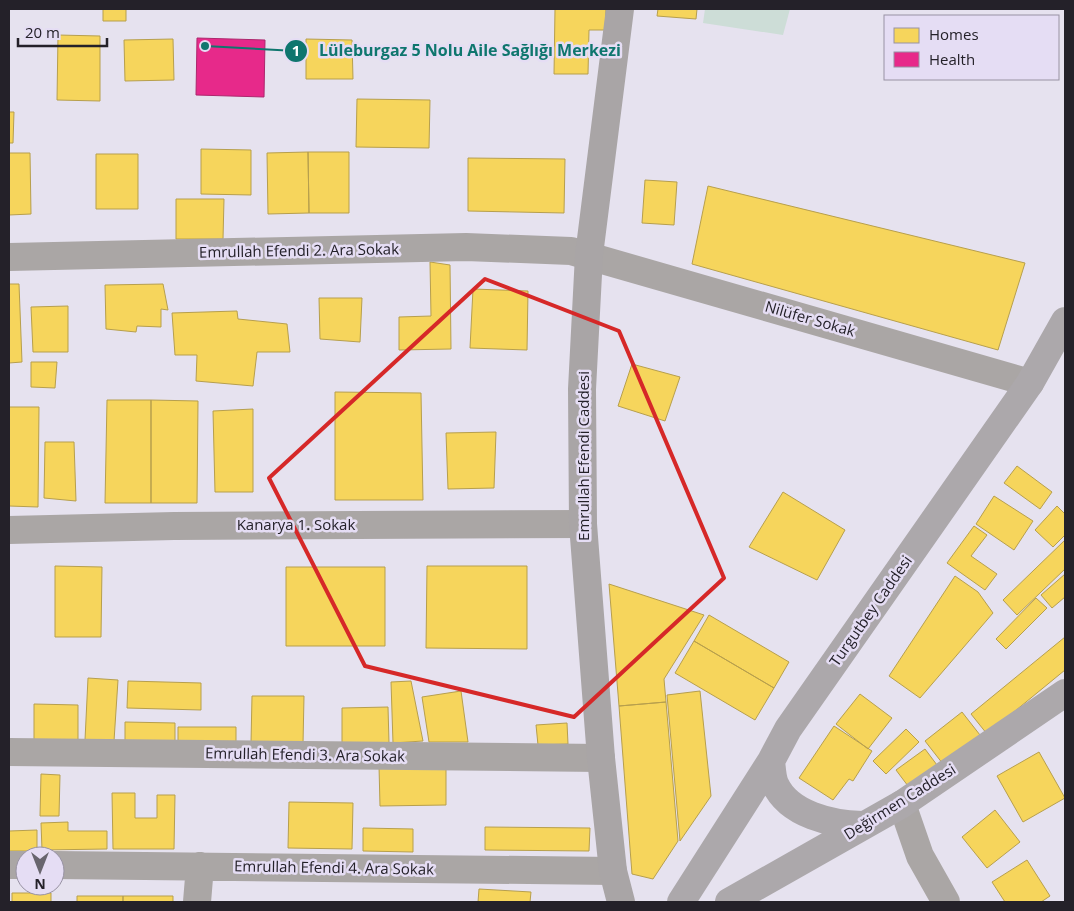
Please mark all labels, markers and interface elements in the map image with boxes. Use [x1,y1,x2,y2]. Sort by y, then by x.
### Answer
scale bar [18,15,106,47]
legend [884,15,1059,80]
text: 20 m [25,22,60,42]
text: Homes [929,24,979,44]
callout: Lüleburgaz 5 Nolu Aile Sağlığı Merkezi [284,35,631,66]
text: Lüleburgaz 5 Nolu Aile Sağlığı Merkezi [319,39,621,61]
text: 1 [292,40,300,60]
text: Health [929,49,975,69]
street label: Emrullah Efendi 2. Ara Sokak [199,238,399,262]
street label: Nilüfer Sokak [763,296,858,340]
street label: Emrullah Efendi Caddesi [573,371,593,541]
street label: Kanarya 1. Sokak [237,514,355,534]
street label: Turgutbey Caddesi [824,551,916,670]
street label: Emrullah Efendi 3. Ara Sokak [205,742,405,766]
street label: Değirmen Caddesi [840,759,959,844]
north arrow [15,846,65,896]
street label: Emrullah Efendi 4. Ara Sokak [234,855,434,879]
text: N [34,875,46,894]

